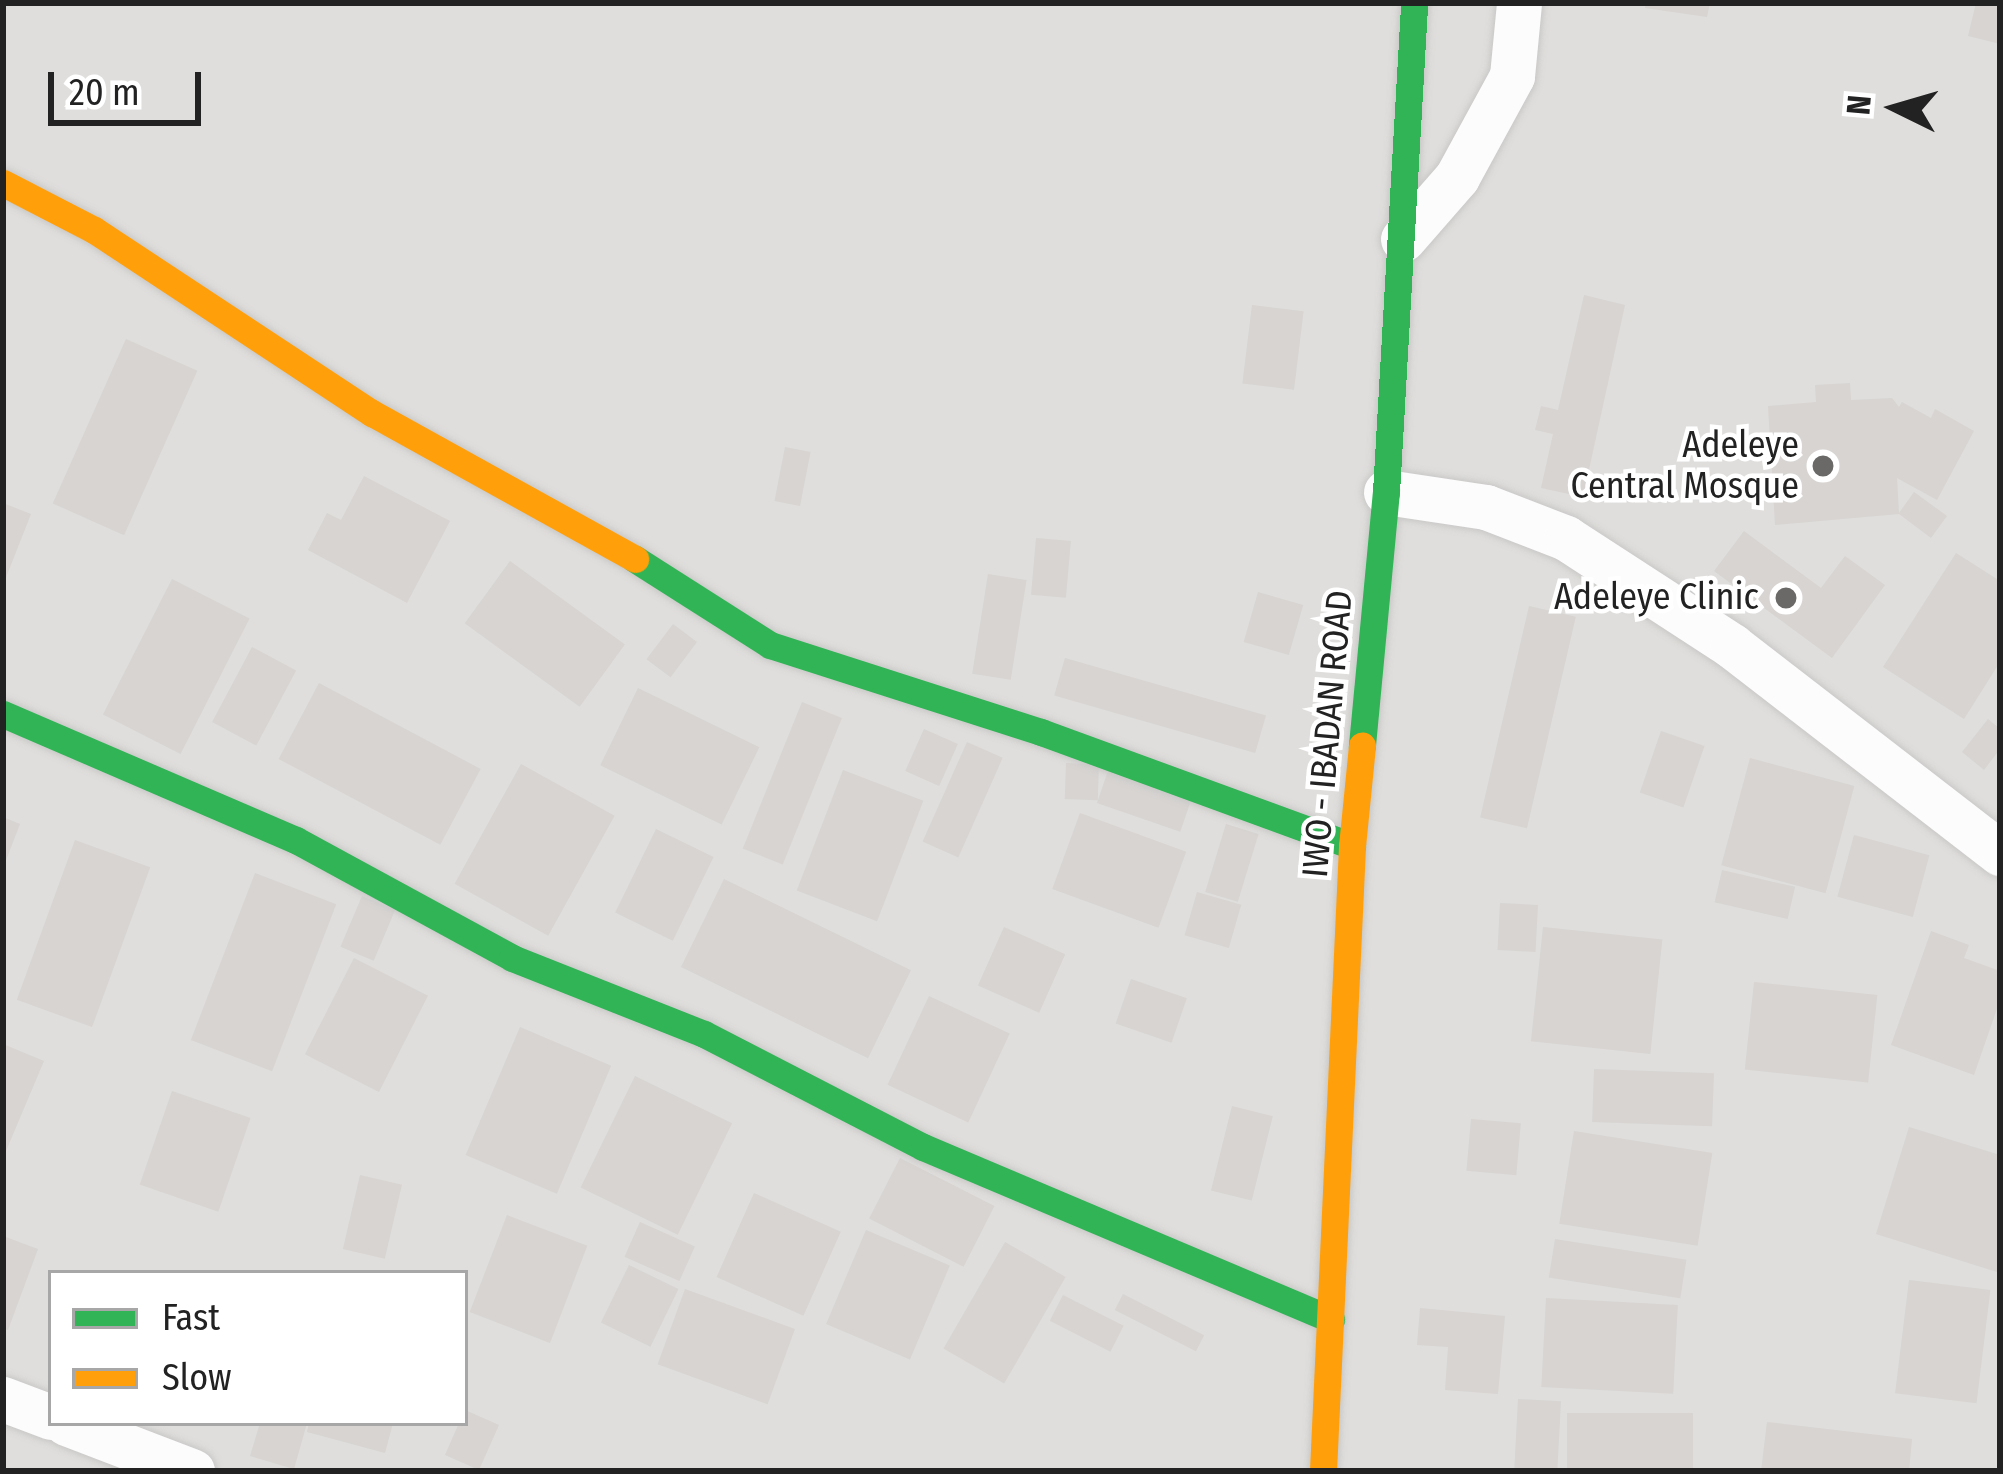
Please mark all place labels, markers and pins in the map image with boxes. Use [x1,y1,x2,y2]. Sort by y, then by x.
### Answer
place label: Adeleye Central Mosque [1570,423,1799,508]
marker: Adeleye Central Mosque [1810,453,1836,479]
place label: Adeleye Clinic [1554,576,1759,620]
marker: Adeleye Clinic [1770,582,1802,614]

